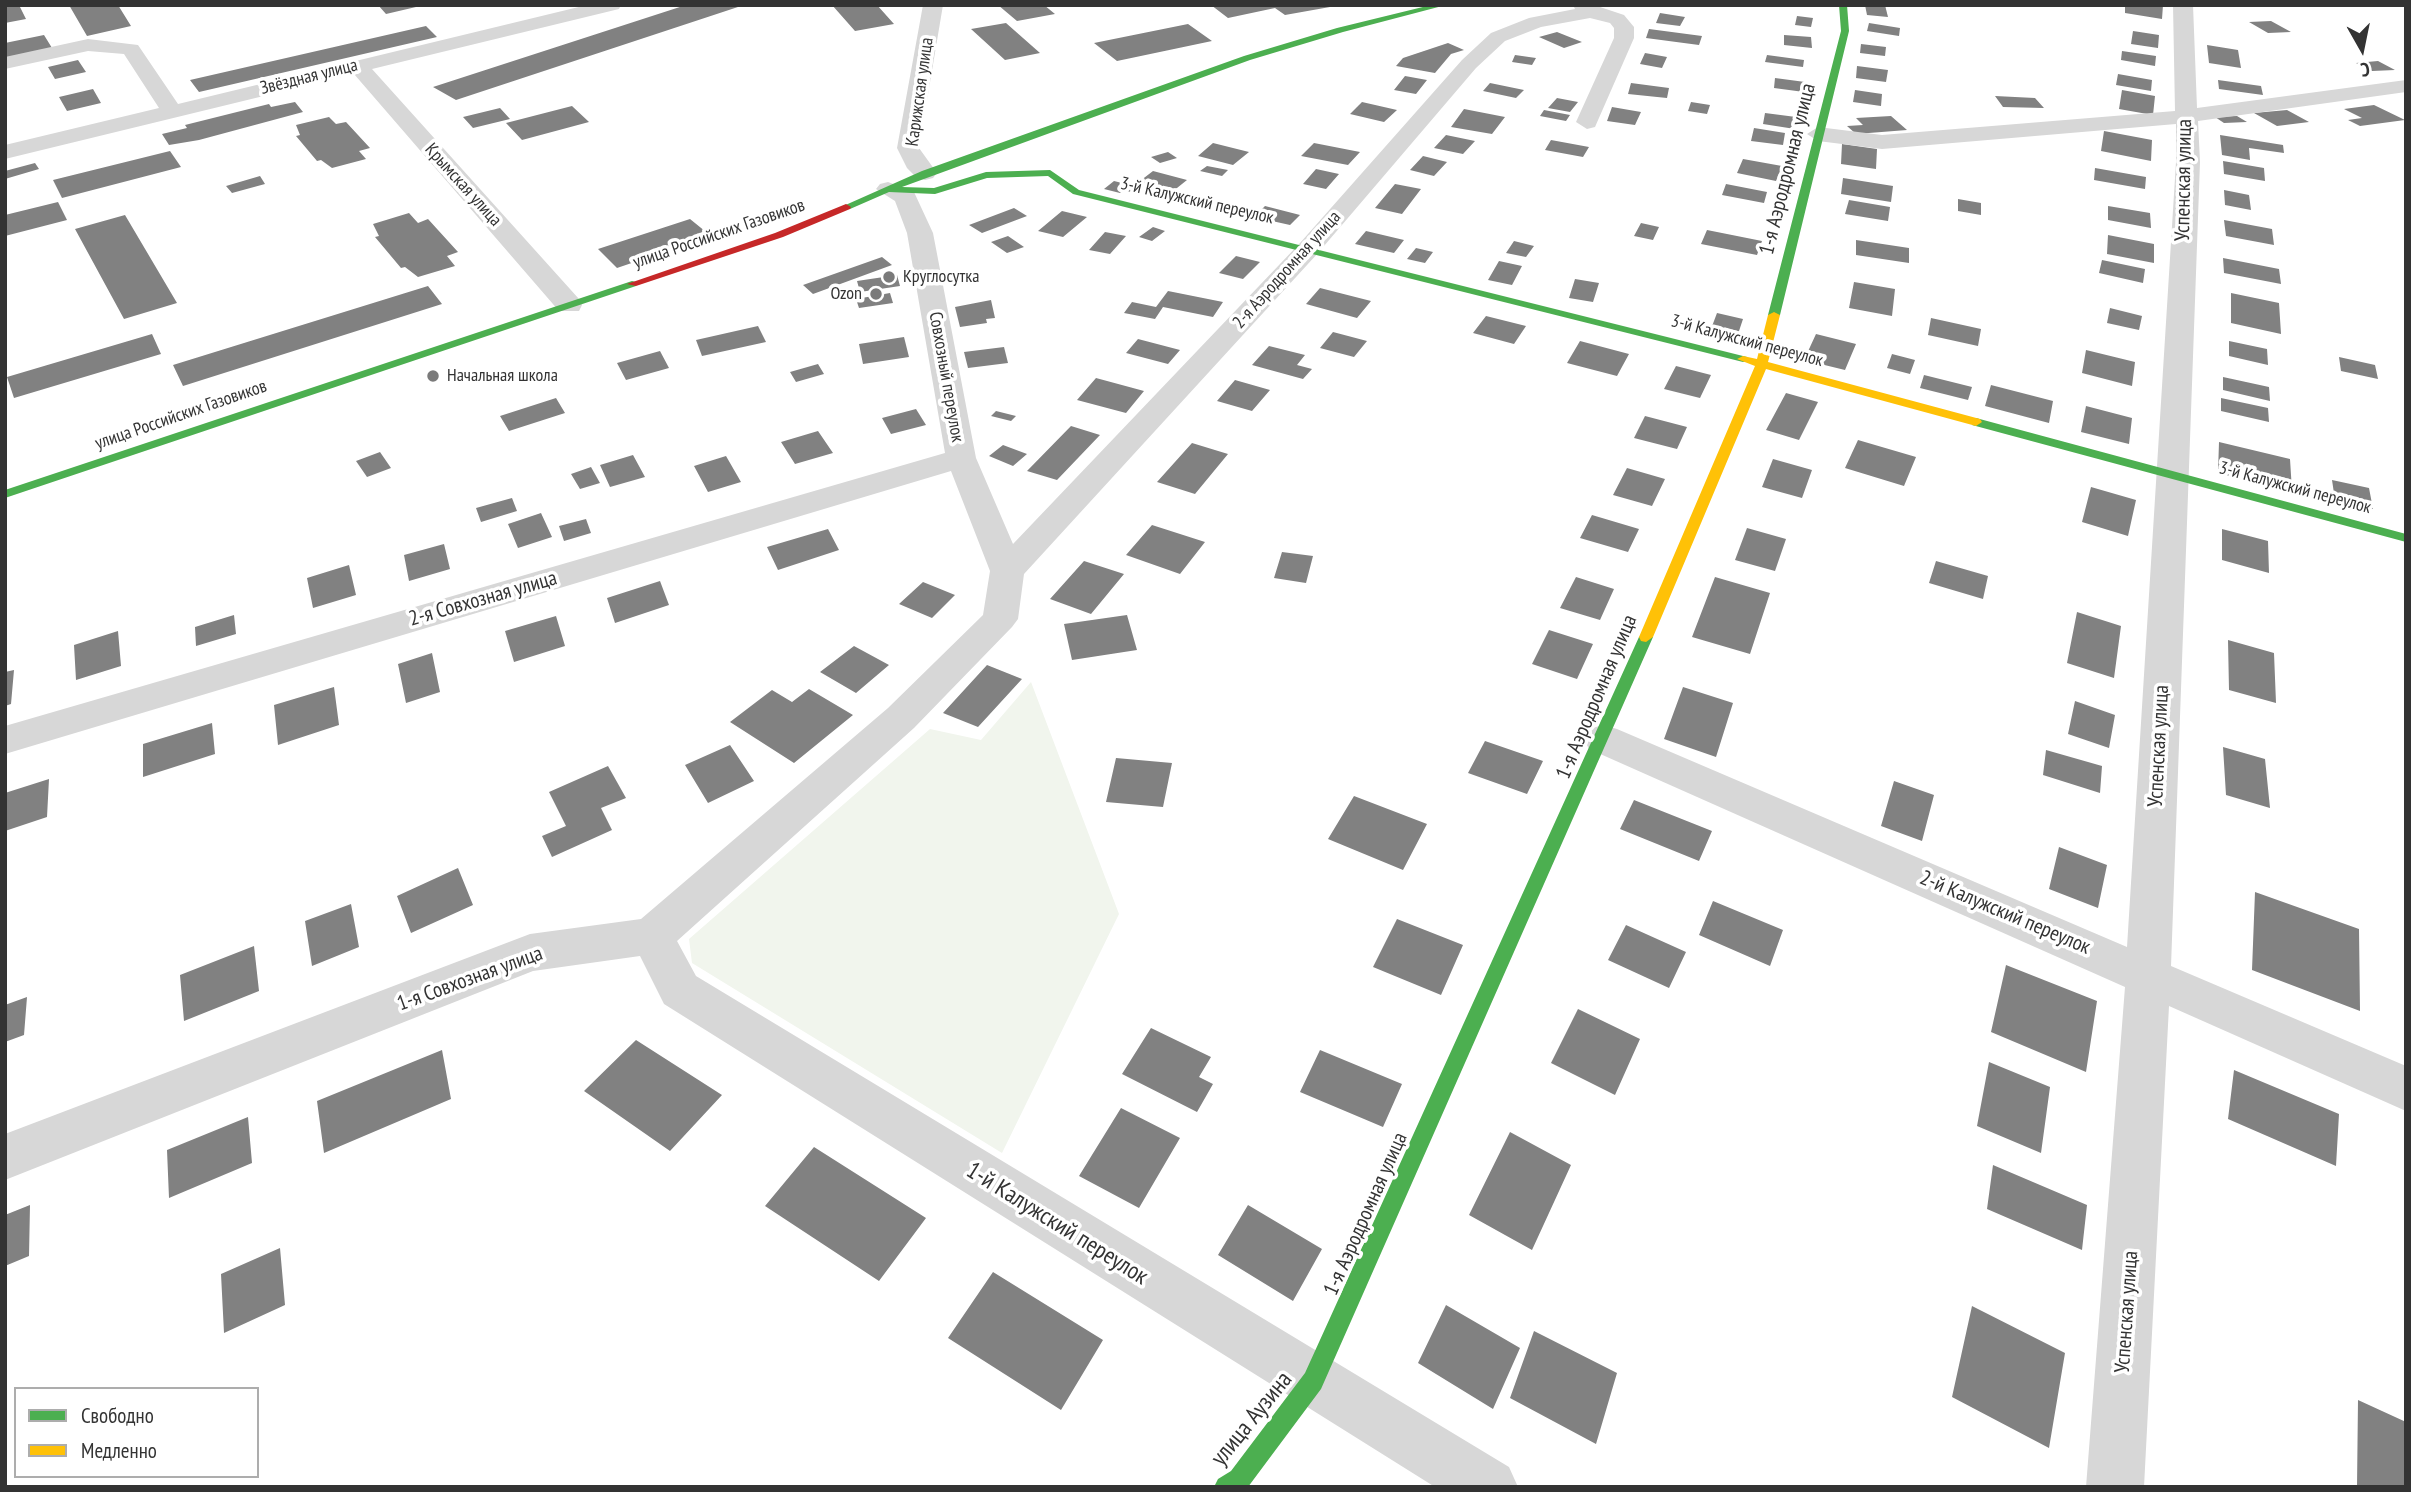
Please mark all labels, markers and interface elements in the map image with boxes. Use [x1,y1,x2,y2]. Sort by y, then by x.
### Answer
north arrow [2327,14,2397,84]
street label: Карижская улица [902,36,938,148]
street label: Звёздная улица [258,54,360,100]
text: С [2359,57,2371,82]
street label: 1-я Аэродромная улица [1755,81,1821,257]
street label: Успенская улица [2170,119,2198,241]
street label: Крымская улица [420,139,506,231]
street label: 3-й Калужский переулок [1118,173,1276,229]
street label: улица Российских Газовиков [630,194,808,274]
street label: 2-я Аэродромная улица [1229,207,1345,333]
place label: Круглосутка [903,266,979,288]
marker: Круглосутка [881,269,897,285]
place label: Ozon [830,283,862,305]
marker: Ozon [868,286,884,302]
street label: Совхозный переулок [924,310,968,444]
street label: 3-й Калужский переулок [1669,310,1825,372]
place label: Начальная школа [447,365,558,387]
marker: Начальная школа [425,368,441,384]
street label: улица Российских Газовиков [92,375,270,455]
street label: 3-й Калужский переулок [2217,457,2373,519]
street label: 2-я Совхозная улица [406,566,560,632]
street label: 1-я Аэродромная улица [1551,611,1643,783]
street label: Успенская улица [2143,684,2175,808]
street label: 2-й Калужский переулок [1916,866,2094,960]
street label: 1-я Совхозная улица [394,941,546,1017]
street label: 1-я Аэродромная улица [1319,1129,1413,1299]
street label: 1-й Калужский переулок [961,1156,1153,1292]
street label: Успенская улица [2110,1250,2144,1374]
street label: улица Аузина [1205,1366,1299,1472]
legend [14,1387,259,1478]
text: Свободно [81,1402,154,1429]
text: Медленно [81,1437,157,1464]

